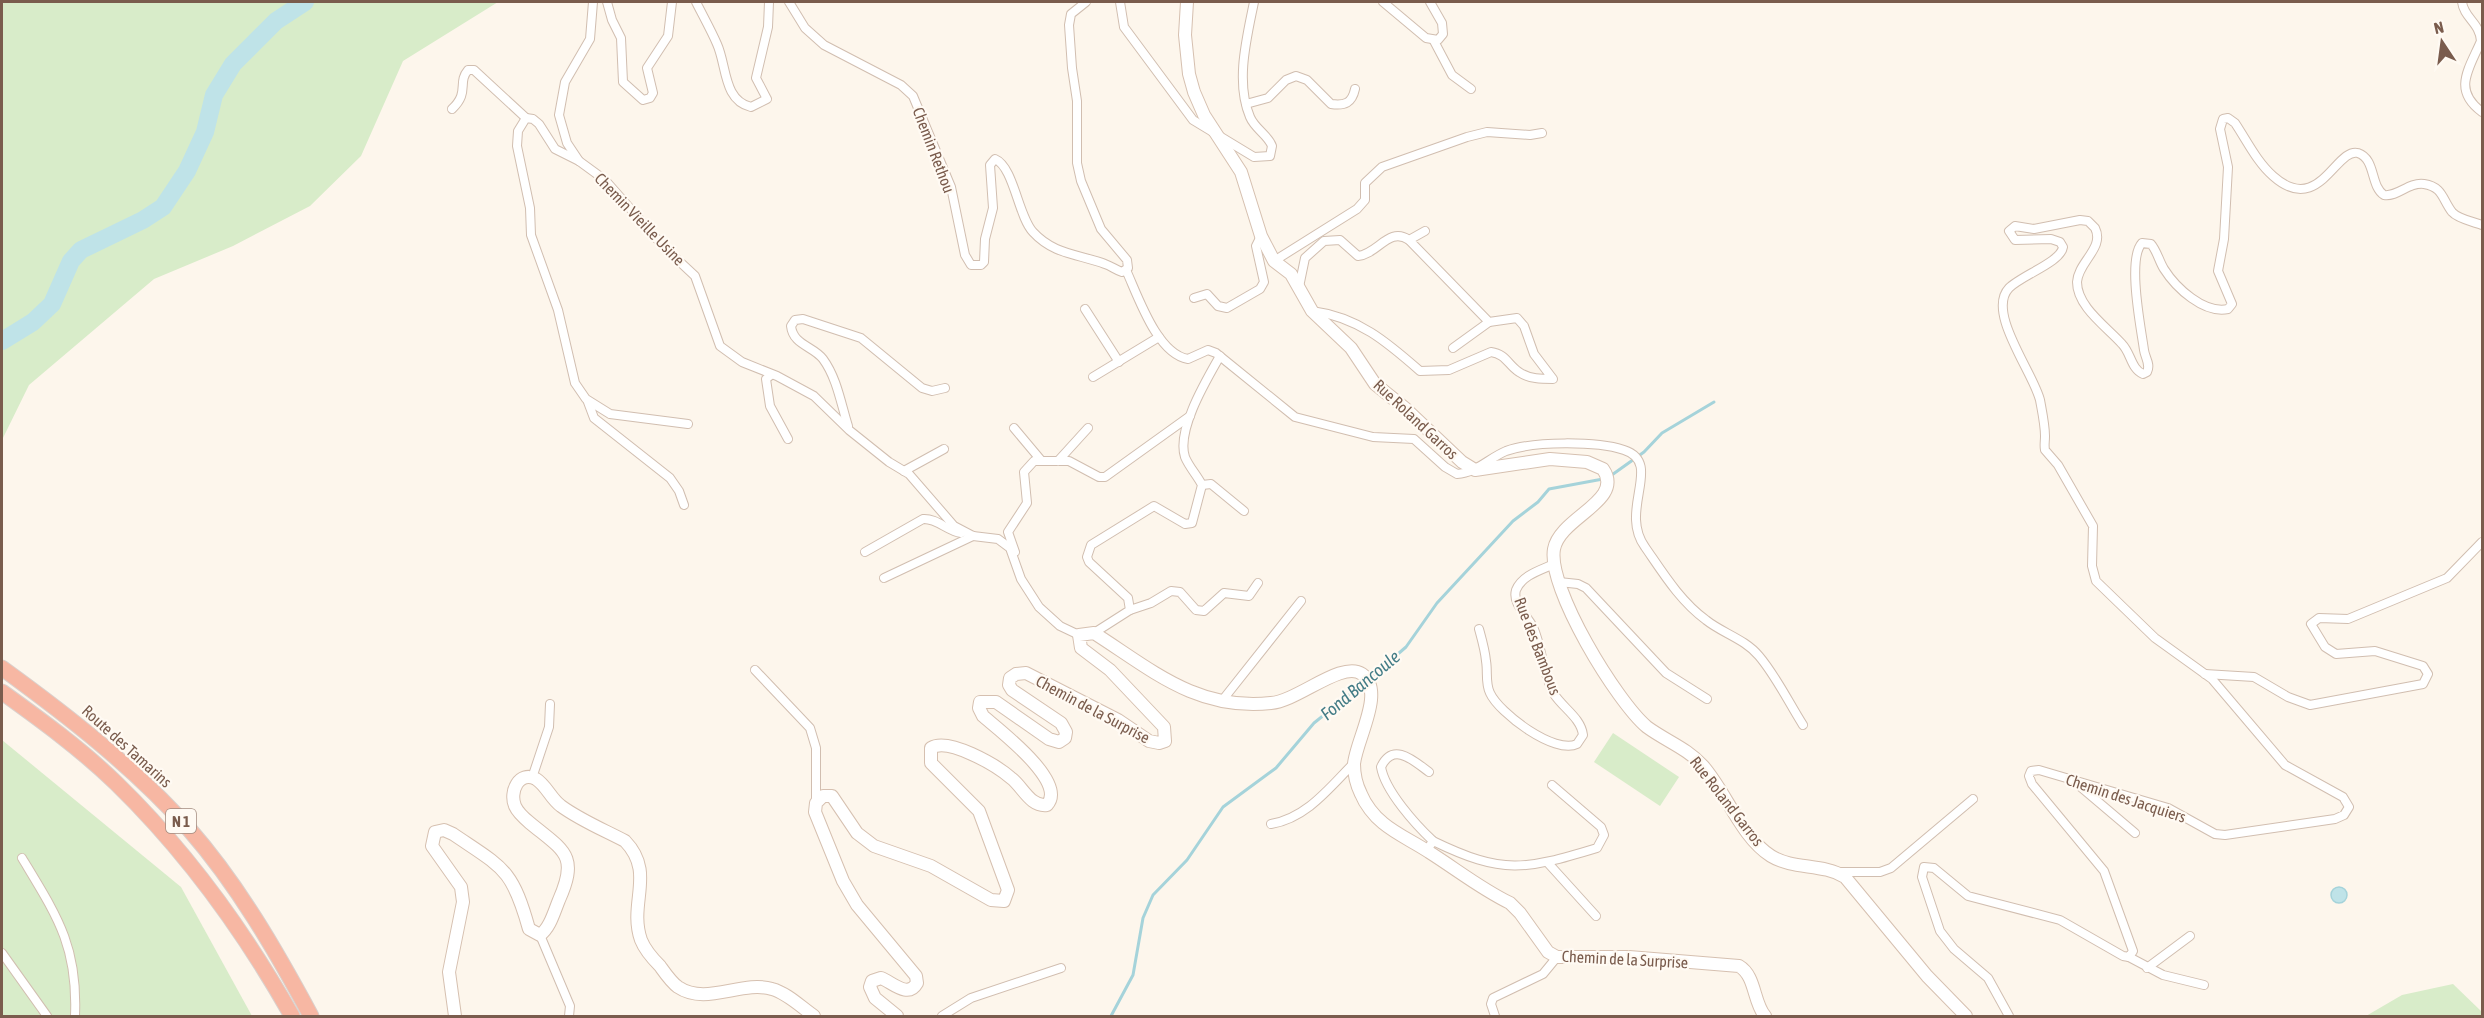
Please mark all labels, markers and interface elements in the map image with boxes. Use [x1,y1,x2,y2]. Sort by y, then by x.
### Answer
north arrow [2412,12,2472,72]
text: N [2432,18,2445,37]
street label: Chemin Rethou [909,105,959,195]
street label: Chemin Vieille Usine [591,169,689,269]
street label: Rue Roland Garros [1370,375,1462,463]
street label: Rue des Bambous [1511,595,1565,698]
water label: Fond Bancoule [1316,646,1404,724]
street label: Chemin de la Surprise [1033,671,1153,747]
street label: Route des Tamarins [79,701,176,791]
street label: Rue Roland Garros [1687,753,1768,850]
street label: Chemin des Jacquiers [2063,770,2189,827]
road number: N 1 [166,809,196,833]
street label: Chemin de la Surprise [1561,947,1689,972]

